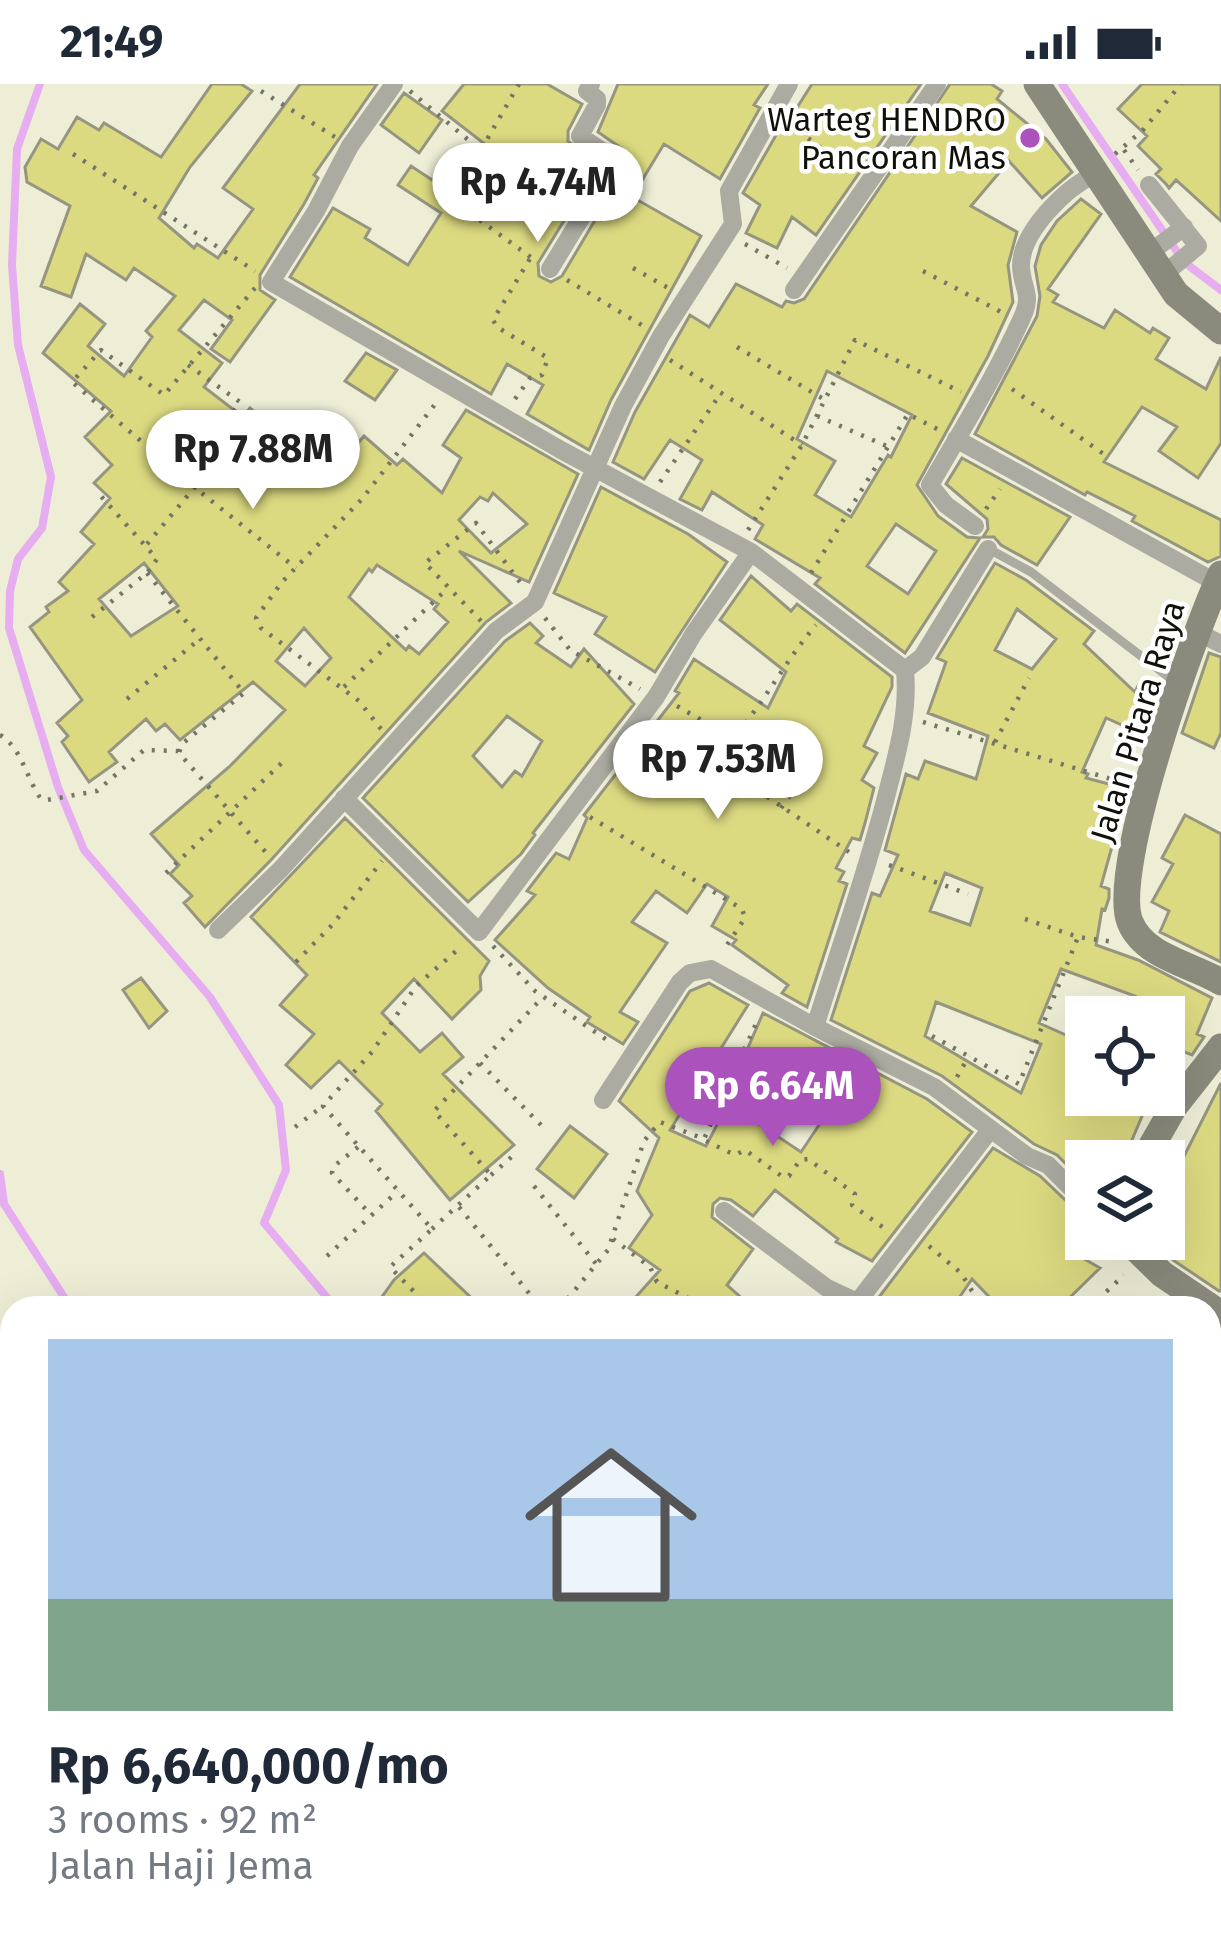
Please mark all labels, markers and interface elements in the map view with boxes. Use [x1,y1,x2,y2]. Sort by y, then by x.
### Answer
text: 21:49 [60,15,163,69]
place label: Warteg HENDRO Pancoran Mas [767,100,1006,178]
marker: Warteg HENDRO Pancoran Mas [1017,125,1043,151]
pin: Rp 4.74M [414,143,662,245]
text: Rp 4.74M [459,159,617,205]
pin: Rp 7.88M [129,410,377,512]
text: Rp 7.88M [173,426,333,472]
street label: Jalan Pitara Raya [1082,596,1194,847]
pin: Rp 7.53M [594,720,842,822]
text: Rp 7.53M [640,736,796,782]
map controls [1065,996,1185,1260]
button: locate [1065,996,1185,1116]
pin: Rp 6.64M [649,1047,897,1149]
text: Rp 6.64M [692,1063,854,1109]
button: layers [1065,1140,1185,1260]
icon: home [503,1417,719,1633]
text: Rp 6,640,000/mo [48,1735,449,1797]
text: 3 rooms · 92 m² [48,1797,317,1843]
text: Jalan Haji Jema [48,1843,314,1889]

